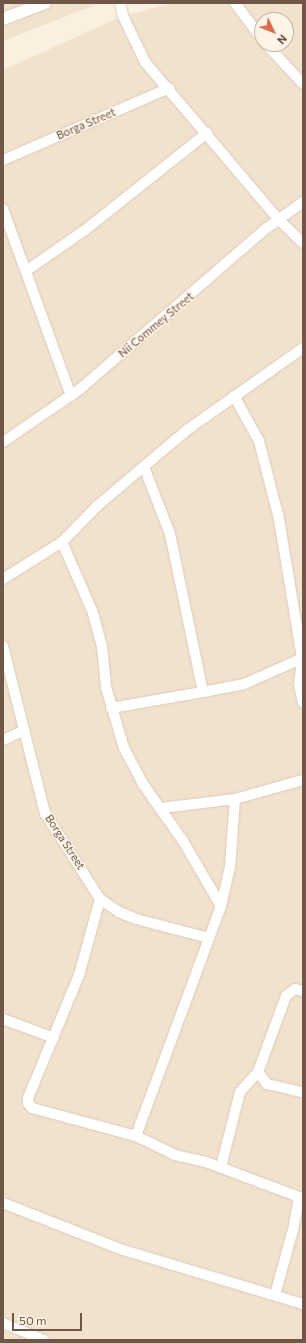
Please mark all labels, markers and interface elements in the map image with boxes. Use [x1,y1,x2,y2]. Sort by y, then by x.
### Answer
north arrow [254,12,294,52]
text: N [275,32,290,47]
street label: Borga Street [54,106,118,142]
street label: Nii Commey Street [116,290,196,360]
street label: Borga Street [42,812,88,872]
scale bar [14,1305,84,1331]
text: 50 m [19,1313,47,1327]

